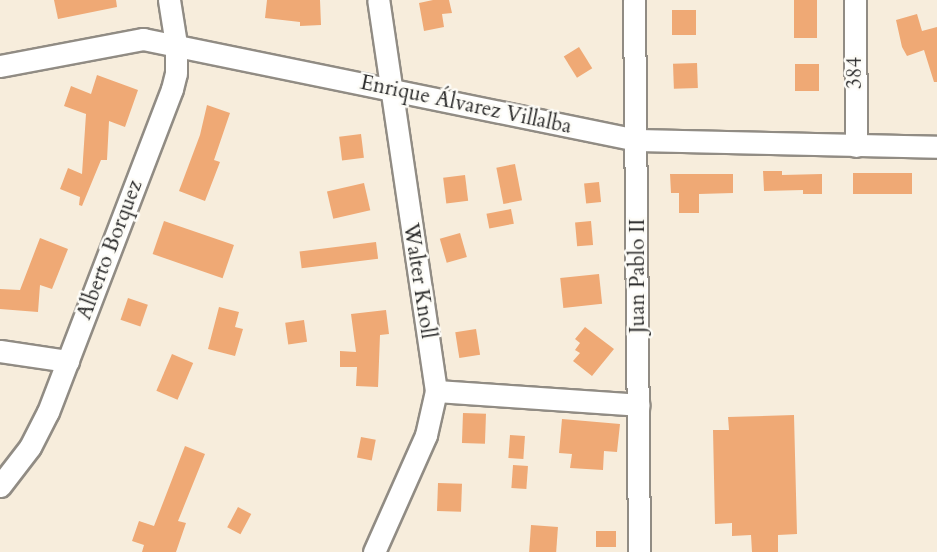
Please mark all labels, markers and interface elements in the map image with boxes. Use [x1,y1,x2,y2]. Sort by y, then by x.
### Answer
street label: 384 [842,57,868,89]
street label: Enrique Álvarez Villalba [358,70,574,140]
street label: Alberto Borquez [72,177,148,323]
street label: Juan Pablo II [625,219,651,333]
street label: Walter Knoll [397,221,441,341]

